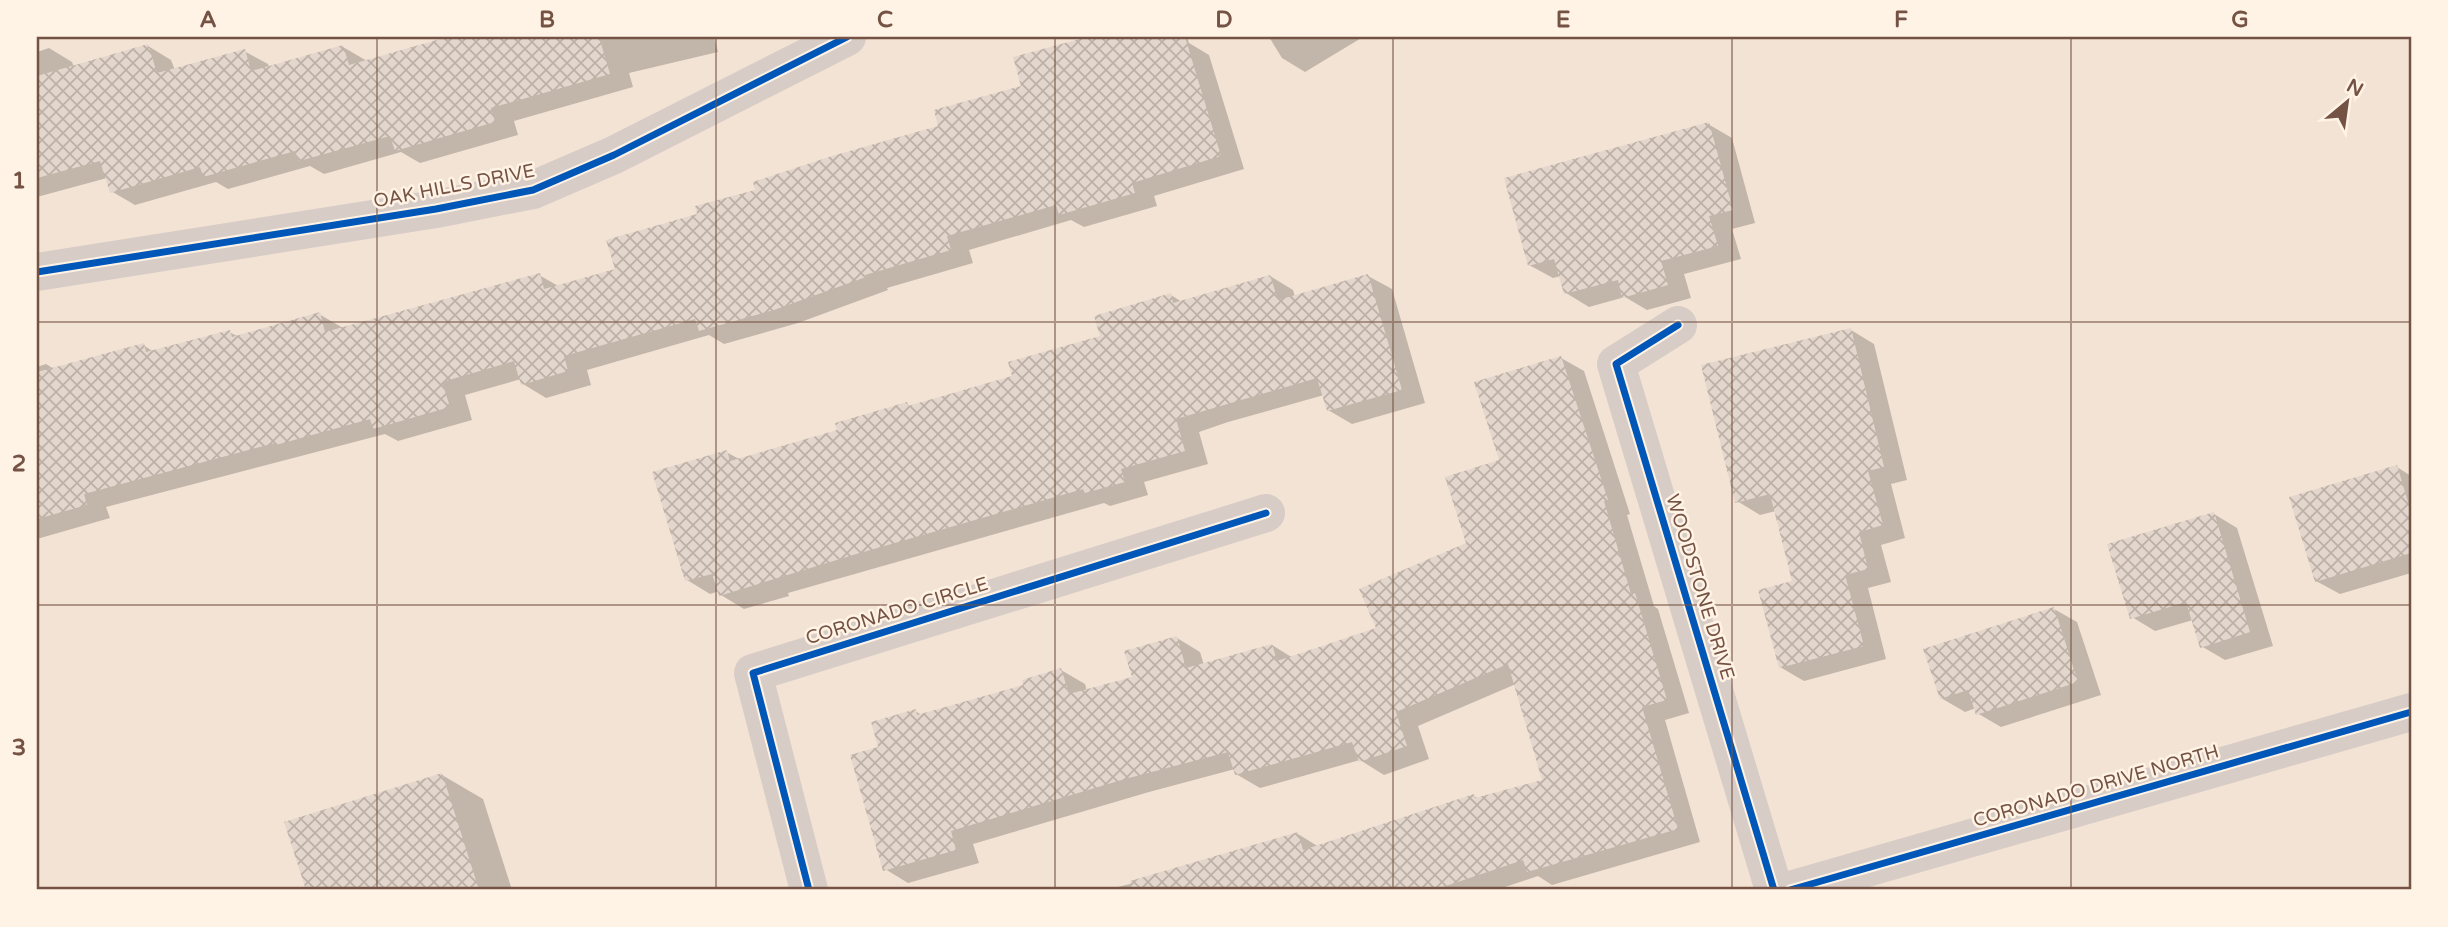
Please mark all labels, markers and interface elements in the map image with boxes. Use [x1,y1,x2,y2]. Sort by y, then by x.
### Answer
text: A [199,6,217,34]
text: B [539,6,555,34]
text: C [877,6,893,34]
text: D [1215,6,1233,34]
text: E [1556,6,1570,34]
text: F [1894,6,1908,34]
text: G [2231,6,2249,34]
north arrow [2312,66,2382,136]
text: N [2343,75,2367,101]
street label: OAK HILLS DRIVE [371,160,537,212]
text: 1 [12,167,26,195]
text: 2 [12,450,26,478]
street label: WOODSTONE DRIVE [1661,492,1739,682]
street label: CORONADO CIRCLE [803,573,991,649]
text: 3 [12,734,26,762]
street label: CORONADO DRIVE NORTH [1970,740,2222,832]

